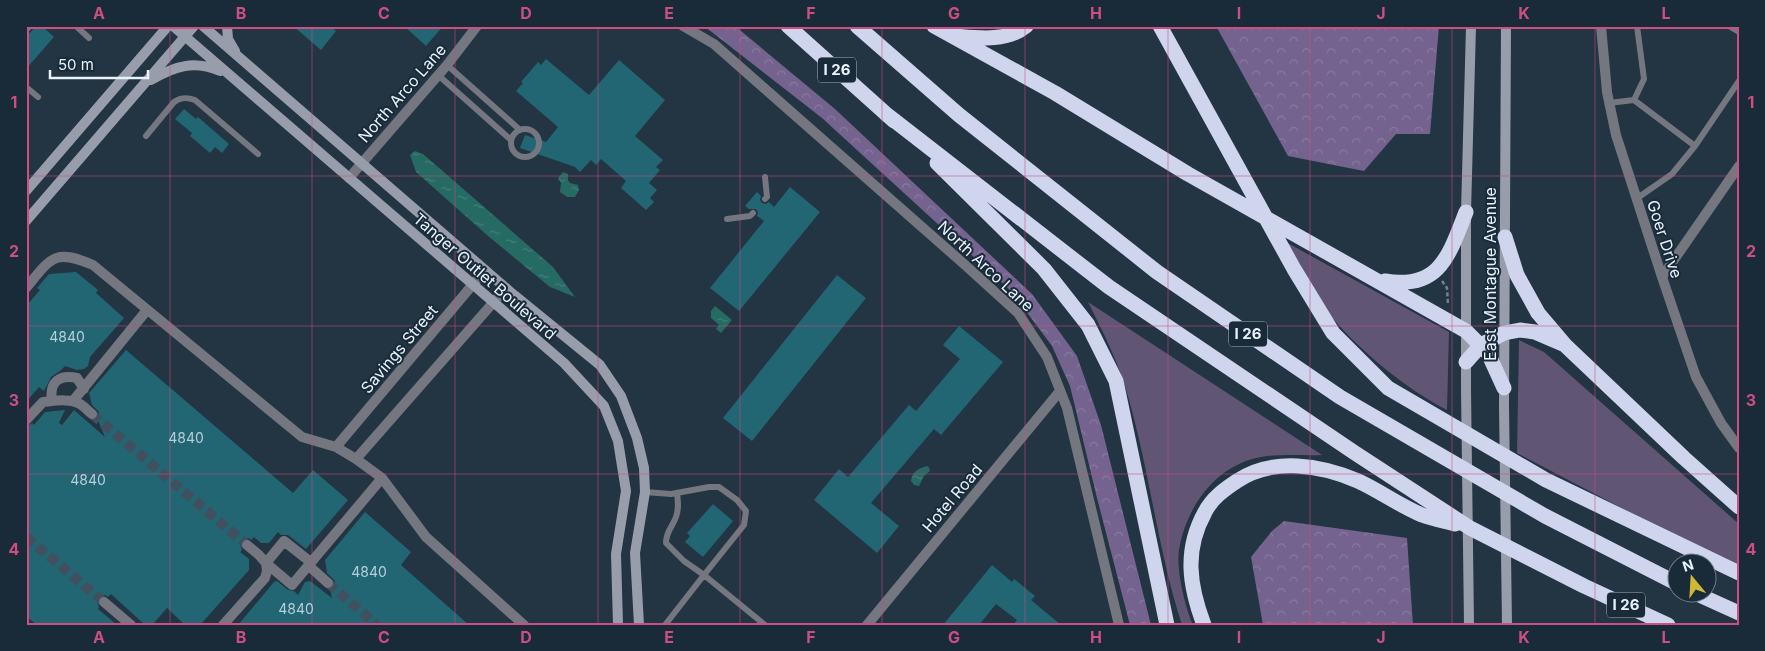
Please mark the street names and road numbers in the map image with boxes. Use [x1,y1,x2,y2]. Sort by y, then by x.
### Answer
street label: North Arco Lane [354,40,450,146]
road number: I 26 [818,58,856,82]
street label: East Montague Avenue [1480,187,1500,361]
street label: Goer Drive [1643,197,1687,281]
street label: Tanger Outlet Boulevard [409,208,561,344]
street label: North Arco Lane [934,216,1038,316]
street label: Savings Street [356,301,442,397]
road number: I 26 [1229,322,1267,346]
street label: Hotel Road [918,460,986,536]
road number: I 26 [1607,592,1645,618]

